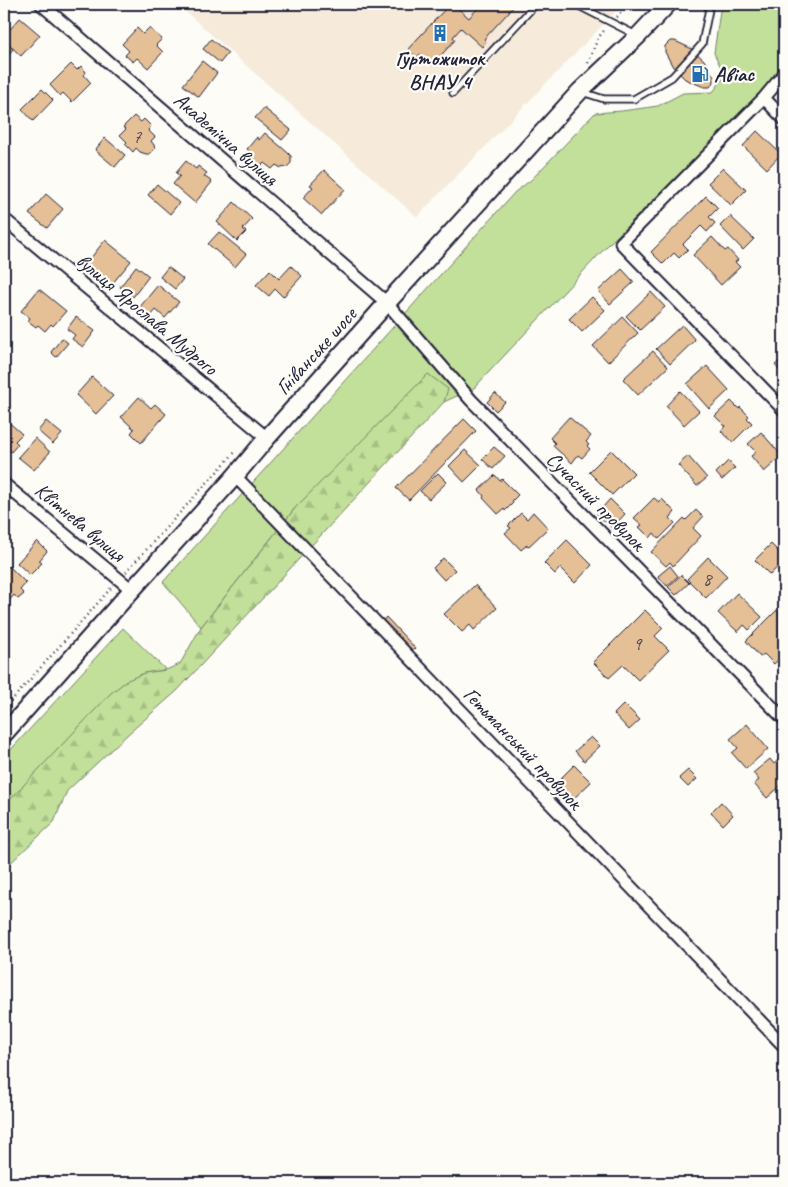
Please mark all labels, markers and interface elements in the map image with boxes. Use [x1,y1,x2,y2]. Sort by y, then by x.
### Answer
building icon: Гуртожиток ВНАУ 4 [430,23,450,43]
place label: Гуртожиток ВНАУ 4 [395,45,486,95]
place label: Авіас [714,61,755,87]
fuel station icon: Авіас [690,64,710,84]
street label: Академічна вулиця [169,87,284,192]
house number: 7 [133,125,143,149]
street label: вулиця Ярослава Мудрого [71,247,224,382]
street label: Гніванське шосе [270,300,363,400]
street label: Сучасний провулок [541,446,653,558]
street label: Квітнева вулиця [30,477,131,568]
house number: 8 [703,567,714,591]
house number: 9 [633,632,643,656]
street label: Гетьманський провулок [458,681,590,816]

